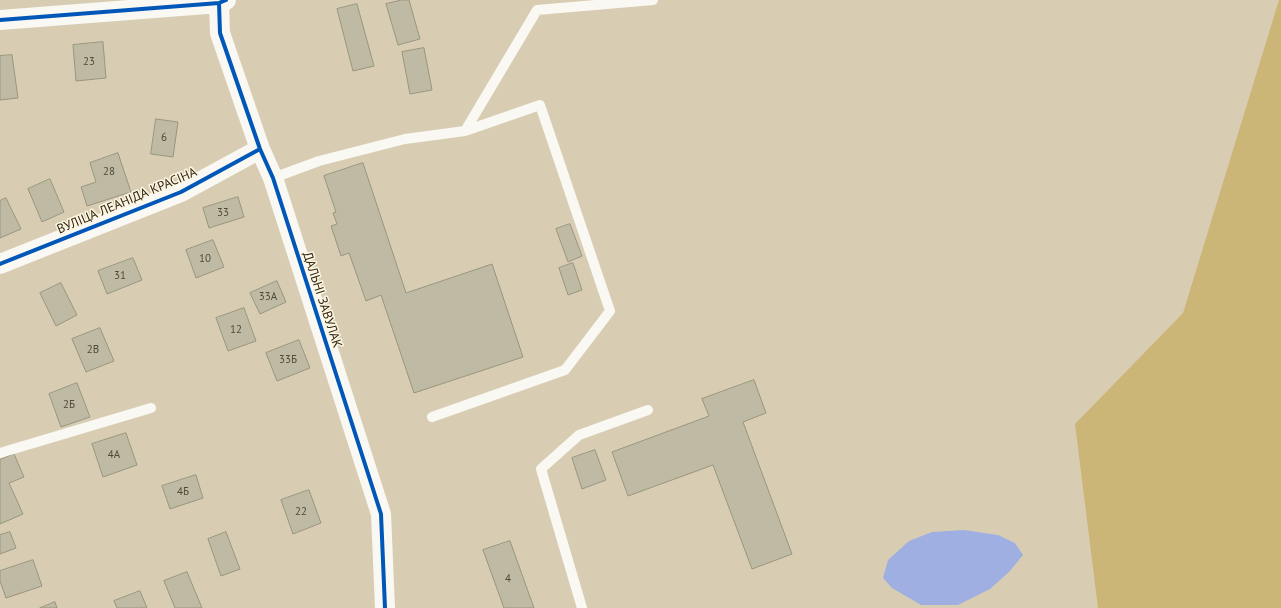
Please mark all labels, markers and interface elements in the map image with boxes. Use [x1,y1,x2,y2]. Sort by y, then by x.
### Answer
house number: 23 [83,55,95,69]
house number: 6 [161,131,167,145]
street label: ВУЛІЦА ЛЕАНІДА КРАСІНА [55,164,199,238]
house number: 28 [103,165,115,179]
house number: 33 [217,206,229,220]
street label: ДАЛЬНІ ЗАВУЛАК [299,250,345,350]
house number: 10 [199,252,211,266]
house number: 31 [114,269,126,283]
house number: 33А [259,290,277,304]
house number: 12 [230,323,242,337]
house number: 2В [87,343,99,357]
house number: 33Б [279,353,297,367]
house number: 2Б [63,398,75,412]
house number: 4А [108,448,120,462]
house number: 4Б [177,485,189,499]
house number: 22 [295,505,307,519]
house number: 4 [505,572,511,586]

